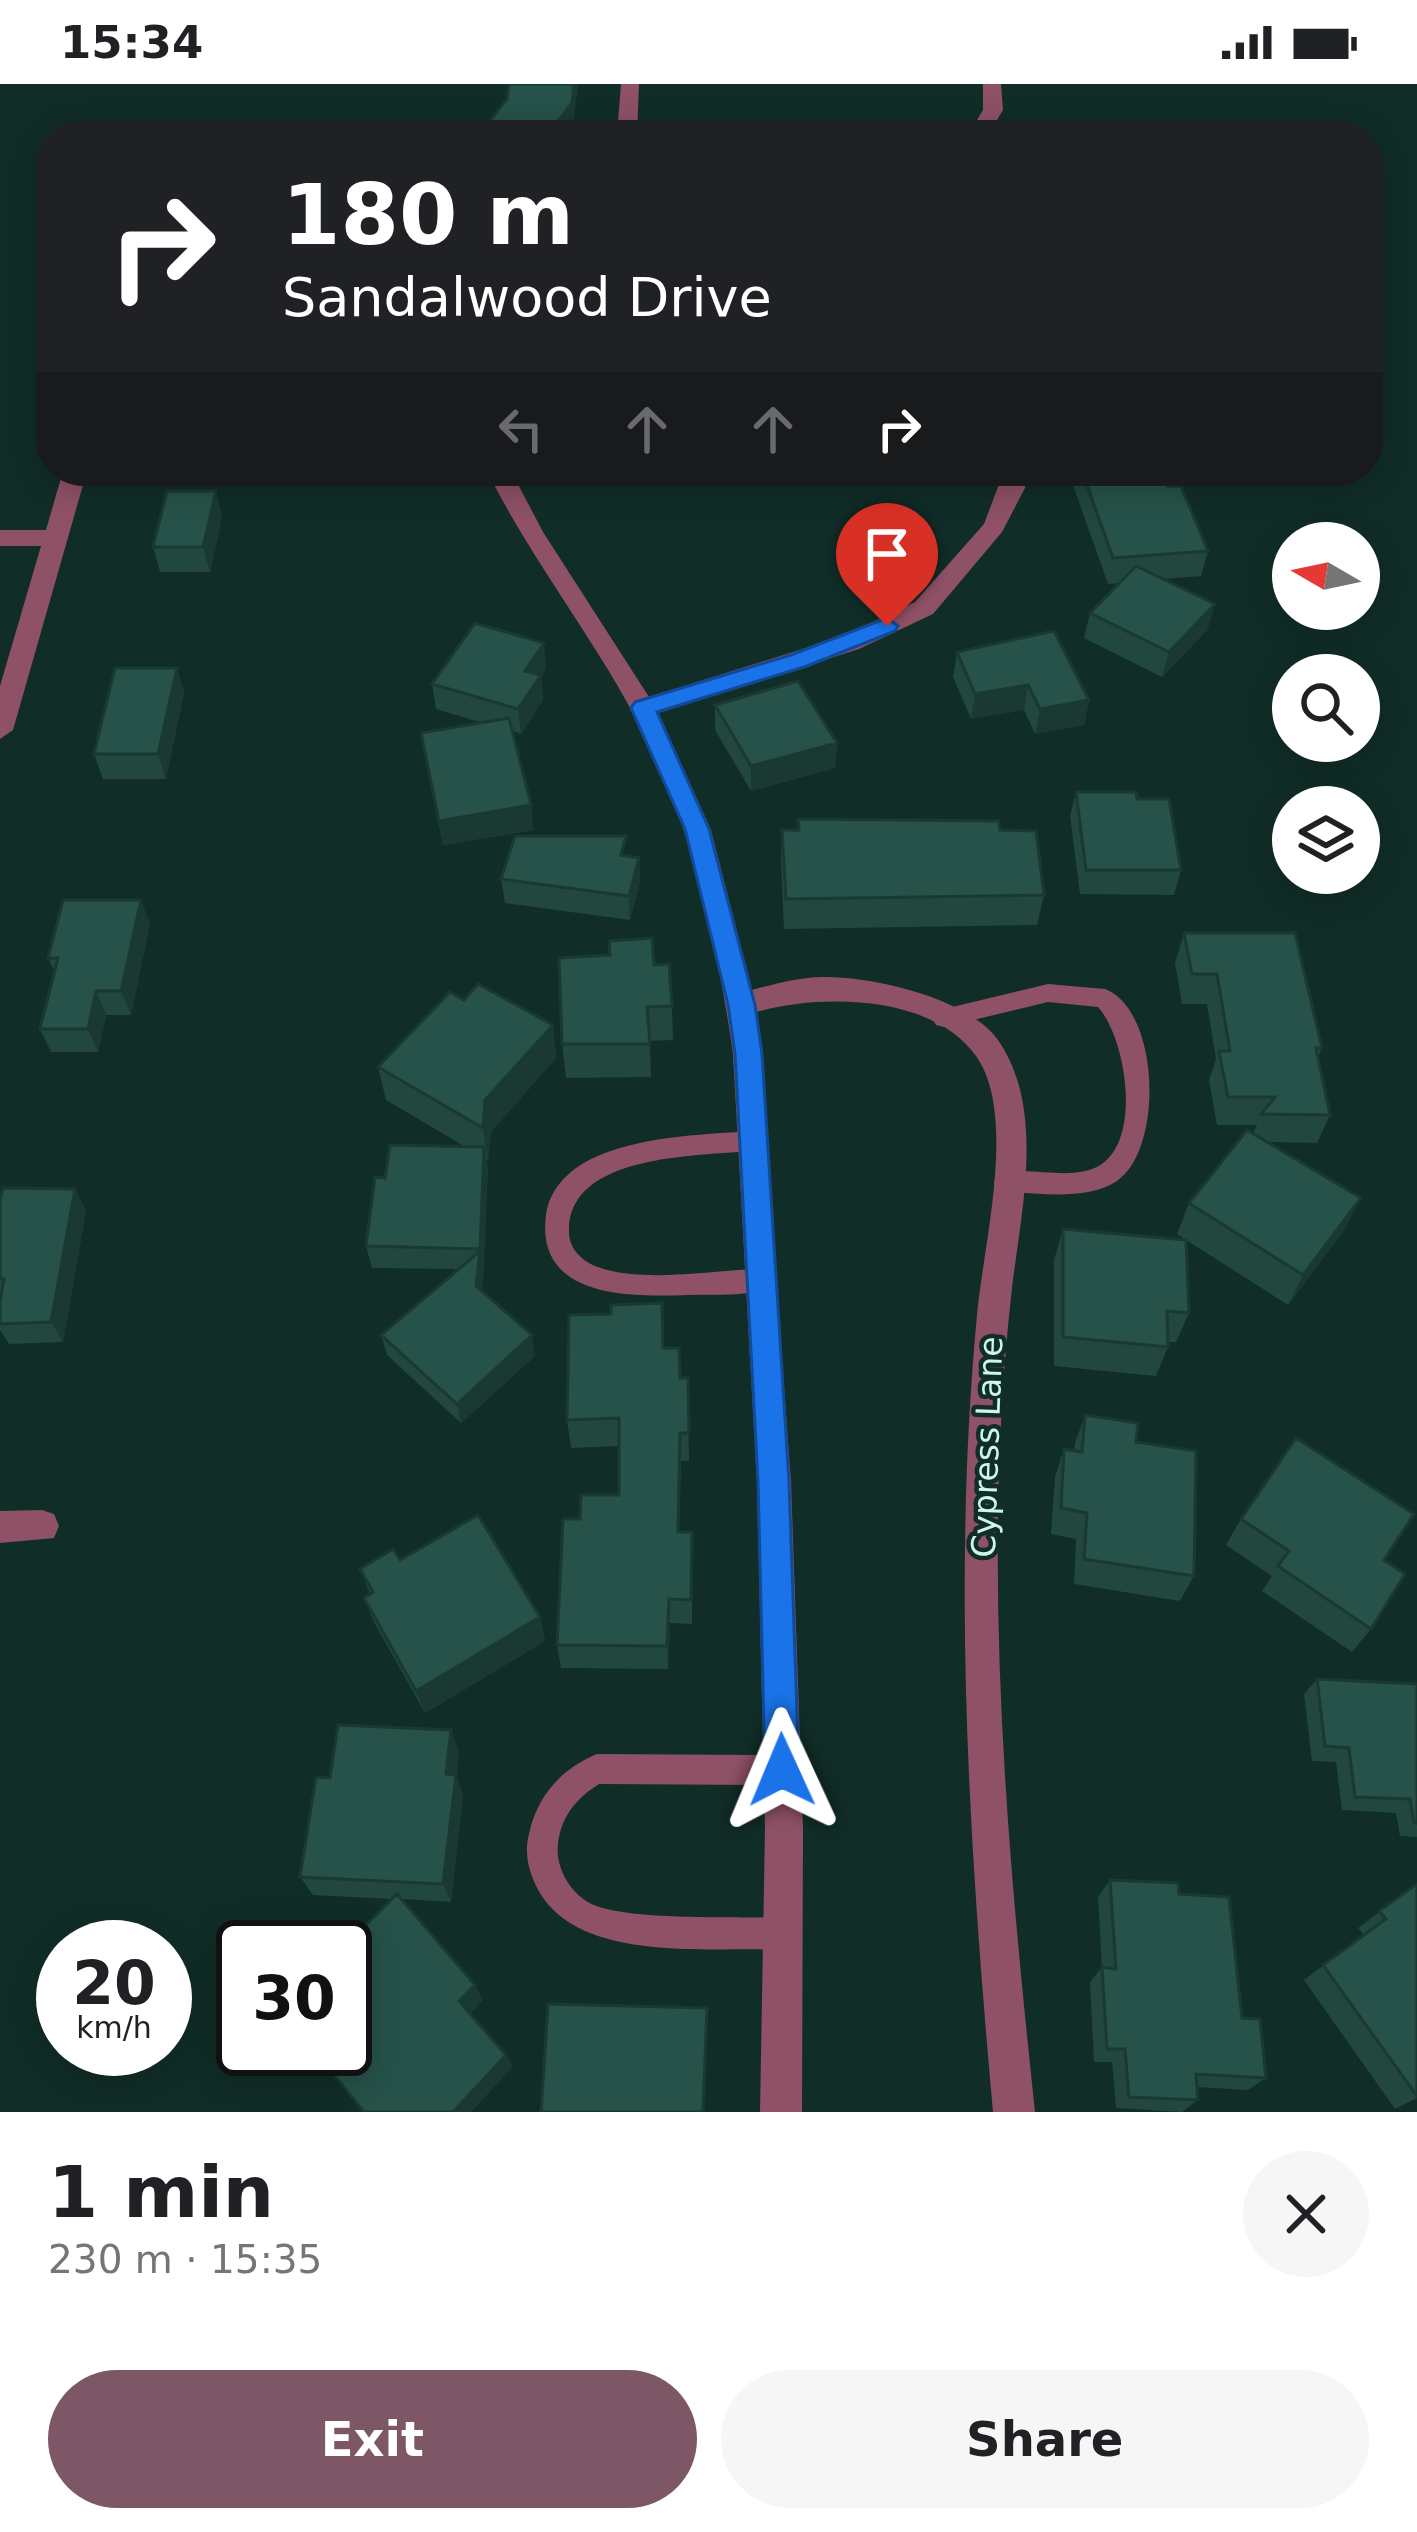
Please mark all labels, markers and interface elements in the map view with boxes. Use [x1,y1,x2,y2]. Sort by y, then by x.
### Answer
text: 15:34 [60,16,203,69]
text: 180 m [282,166,574,264]
icon: right [84,168,240,324]
text: Sandalwood Drive [282,266,772,329]
icon: left [488,396,554,462]
icon: ahead [614,396,680,462]
icon: ahead [740,396,806,462]
icon: right [866,396,932,462]
pin [836,503,938,626]
icon: arrive [854,521,920,587]
north arrow [1272,522,1380,630]
map controls [1272,522,1380,894]
button: search [1272,654,1380,762]
button: layers [1272,786,1380,894]
street label: Cypress Lane [964,1336,1010,1558]
position arrow [719,1707,845,1833]
speed limit sign: 30 [216,1920,372,2076]
text: 20 [72,1948,156,2018]
text: km/h [76,2010,152,2045]
text: 1 min [48,2150,274,2234]
button: close [1243,2151,1369,2277]
text: 230 m · 15:35 [48,2237,322,2282]
button: Exit [48,2370,697,2508]
button: Share [721,2370,1369,2508]

